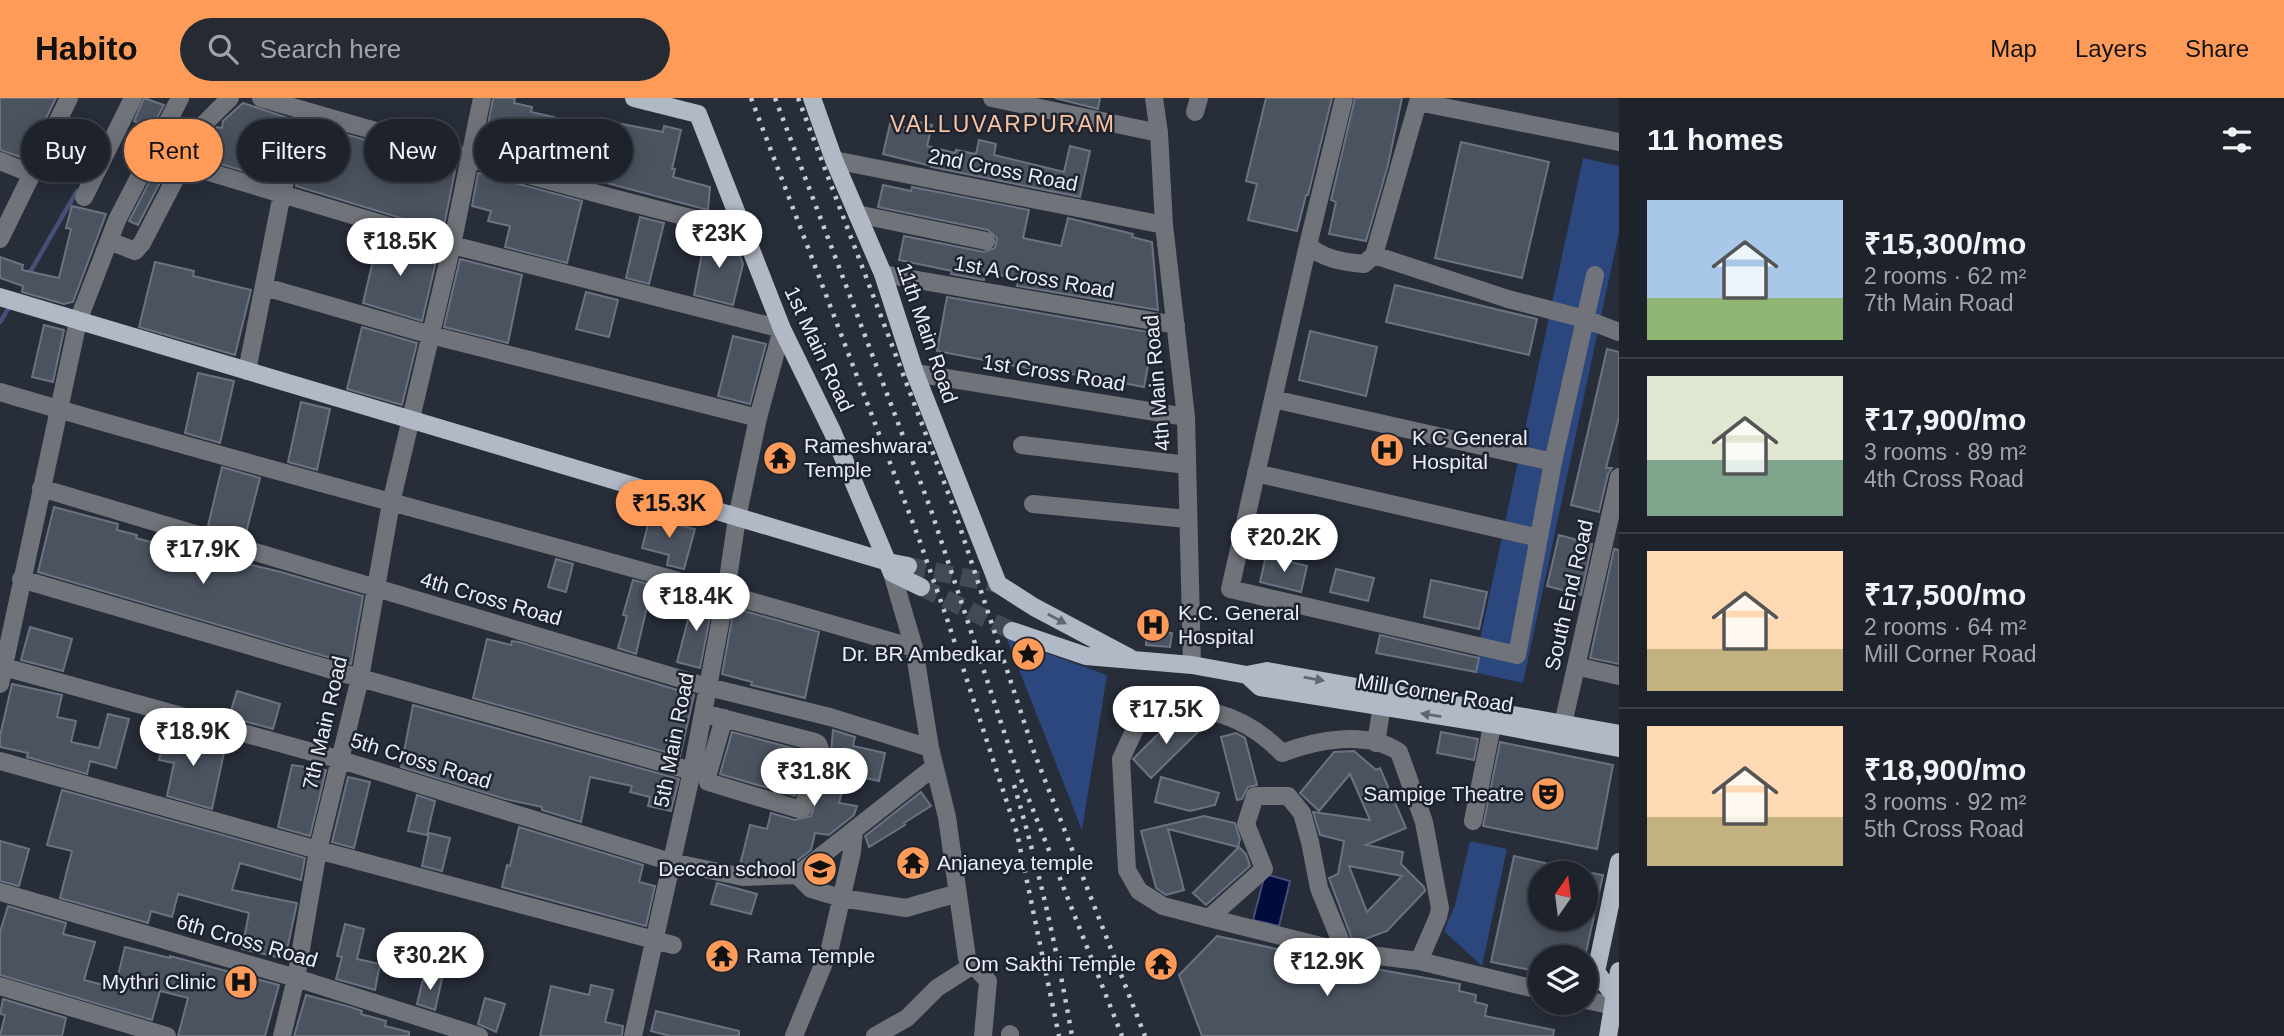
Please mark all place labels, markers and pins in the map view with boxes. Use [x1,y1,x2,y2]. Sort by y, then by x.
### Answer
pin: ₹23K [678,211,760,270]
pin: ₹18.5K [343,218,457,278]
place label: K C General Hospital [1412,426,1528,473]
hospital icon: K C General Hospital [1368,431,1406,469]
place label: Rameshwara Temple [804,434,928,481]
temple icon: Rameshwara Temple [761,439,799,477]
pin: ₹15.3K [612,480,726,540]
pin: ₹20.2K [1227,514,1341,574]
pin: ₹17.9K [146,526,260,586]
pin: ₹18.4K [639,574,753,633]
place label: K.C. General Hospital [1178,601,1299,648]
hospital icon: K.C. General Hospital [1134,606,1172,644]
place icon: Dr. BR Ambedkar [1009,635,1047,673]
place label: Dr. BR Ambedkar [842,642,1004,665]
pin: ₹17.5K [1109,686,1223,746]
pin: ₹18.9K [136,708,250,768]
pin: ₹31.8K [757,748,871,808]
theatre icon: Sampige Theatre [1529,775,1567,813]
place label: Sampige Theatre [1363,782,1524,805]
temple icon: Anjaneya temple [894,844,932,882]
school or university icon: Deccan school [801,850,839,888]
place label: Anjaneya temple [937,851,1093,874]
place label: Deccan school [658,857,796,880]
pin: ₹30.2K [373,932,487,992]
temple icon: Rama Temple [703,937,741,975]
pin: ₹12.9K [1270,939,1384,998]
place label: Rama Temple [746,944,875,967]
temple icon: Om Sakthi Temple [1142,945,1180,983]
place label: Om Sakthi Temple [965,952,1136,975]
hospital icon: Mythri Clinic [222,963,260,1001]
place label: Mythri Clinic [102,970,216,993]

